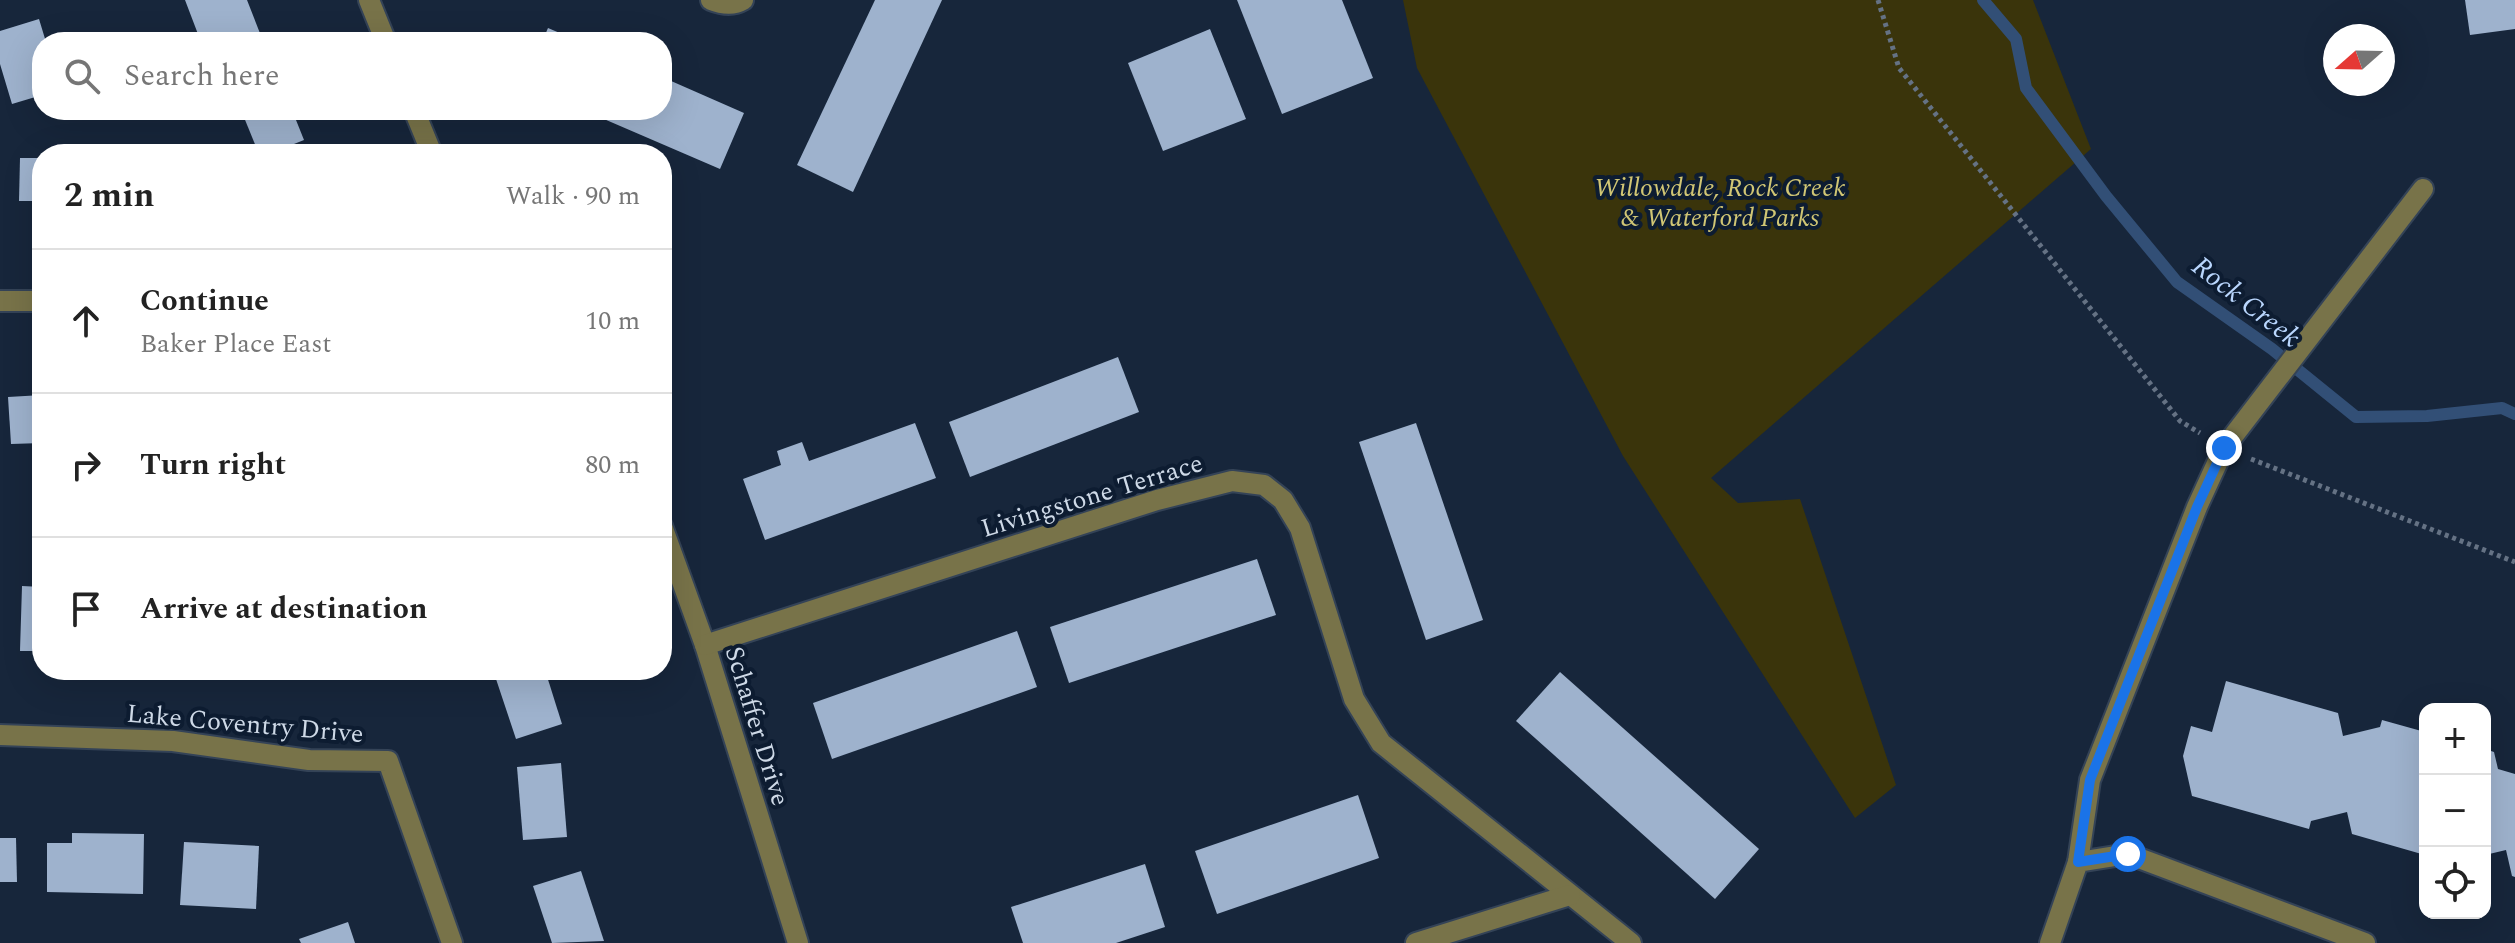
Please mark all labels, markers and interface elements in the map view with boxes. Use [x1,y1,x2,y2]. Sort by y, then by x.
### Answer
north arrow [2323,24,2395,96]
search box [32,32,672,120]
text: Search here [124,53,280,99]
icon: search [60,54,104,98]
park label: Willowdale, Rock Creek & Waterford Parks [1594,168,1846,238]
text: 2 min [64,170,154,222]
text: Walk · 90 m [506,176,640,216]
water label: Rock Creek [2182,246,2310,358]
text: Continue [140,278,269,324]
icon: ahead [64,299,108,343]
text: 10 m [585,301,640,341]
text: Baker Place East [140,324,331,364]
route end [2206,430,2242,466]
text: Turn right [140,442,286,488]
icon: right [64,443,108,487]
street label: Livingstone Terrace [976,443,1208,549]
text: 80 m [585,445,640,485]
text: Arrive at destination [140,586,427,632]
icon: arrive [64,587,108,631]
street label: Schaffer Drive [714,641,800,811]
street label: Lake Coventry Drive [125,694,365,754]
map controls [2419,703,2491,919]
button: + [2419,703,2491,775]
button: − [2419,775,2491,847]
route start [2110,836,2146,872]
button: locate [2419,847,2491,919]

